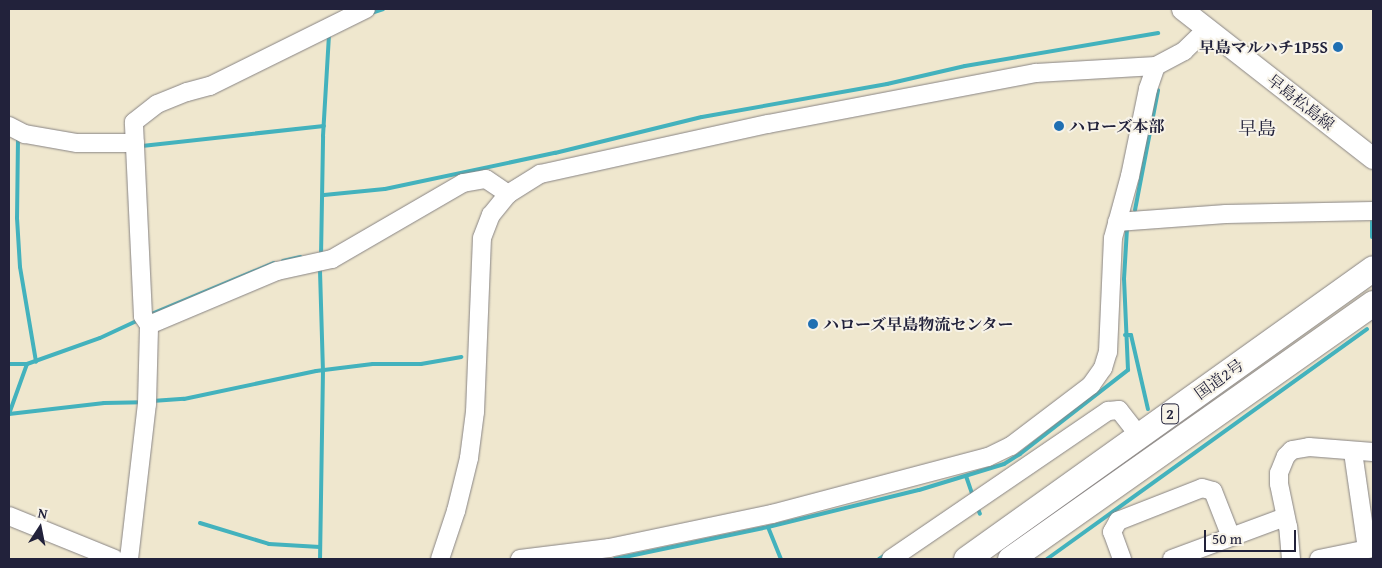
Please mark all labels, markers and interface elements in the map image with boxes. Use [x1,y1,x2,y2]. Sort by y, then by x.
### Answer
place label: 早島マルハチ1P5S [1198,37,1328,57]
marker: 早島マルハチ1P5S [1332,41,1344,53]
street label: 早島松島線 [1264,70,1338,134]
place label: ハローズ本部 [1069,116,1165,136]
district label: 早島 [1238,118,1276,140]
marker: ハローズ本部 [1053,120,1065,132]
place label: ハローズ早島物流センター [823,314,1015,334]
marker: ハローズ早島物流センター [807,318,819,330]
street label: 国道2号 [1191,355,1247,403]
road number: 2 [1160,402,1180,426]
north arrow [15,503,65,553]
text: N [36,503,49,524]
scale bar [1207,520,1300,552]
text: 50 m [1212,528,1242,549]

